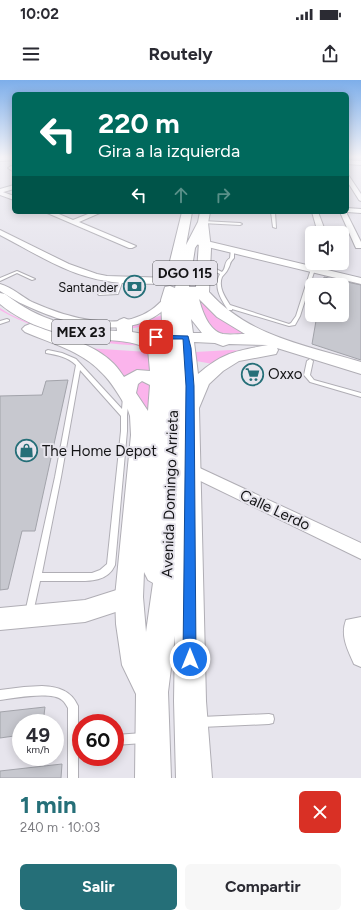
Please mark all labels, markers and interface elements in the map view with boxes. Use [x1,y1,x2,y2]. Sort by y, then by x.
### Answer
text: 10:02 [20,5,59,23]
icon: menu [20,43,42,65]
text: Routely [148,43,213,65]
icon: share [319,43,341,65]
text: 220 m [98,106,180,140]
icon: left [32,108,84,160]
text: Gira a la izquierda [98,140,240,162]
icon: left [128,184,150,206]
icon: ahead [170,184,192,206]
icon: right [212,184,234,206]
map controls [305,226,349,322]
button: sound [305,226,349,270]
road number: DGO 115 [153,261,217,285]
bank icon: Santander [121,274,147,300]
button: search [305,278,349,322]
place label: Santander [58,280,119,295]
road number: MEX 23 [52,320,110,344]
pin [139,320,173,354]
icon: arrive [145,326,167,348]
supermarket icon: Oxxo [240,361,266,387]
place label: Oxxo [268,365,303,383]
street label: Avenida Domingo Arrieta [158,410,182,578]
shop icon: The Home Depot [14,438,40,464]
place label: The Home Depot [42,442,157,460]
street label: Calle Lerdo [237,486,313,534]
position arrow [169,638,211,680]
speed limit sign: 60 [72,714,124,766]
text: 49 [26,723,50,747]
text: km/h [27,743,49,756]
text: 1 min [20,790,77,819]
button: close [299,791,341,833]
text: 240 m · 10:03 [20,820,100,835]
button: Salir [20,864,177,910]
button: Compartir [185,864,341,910]

